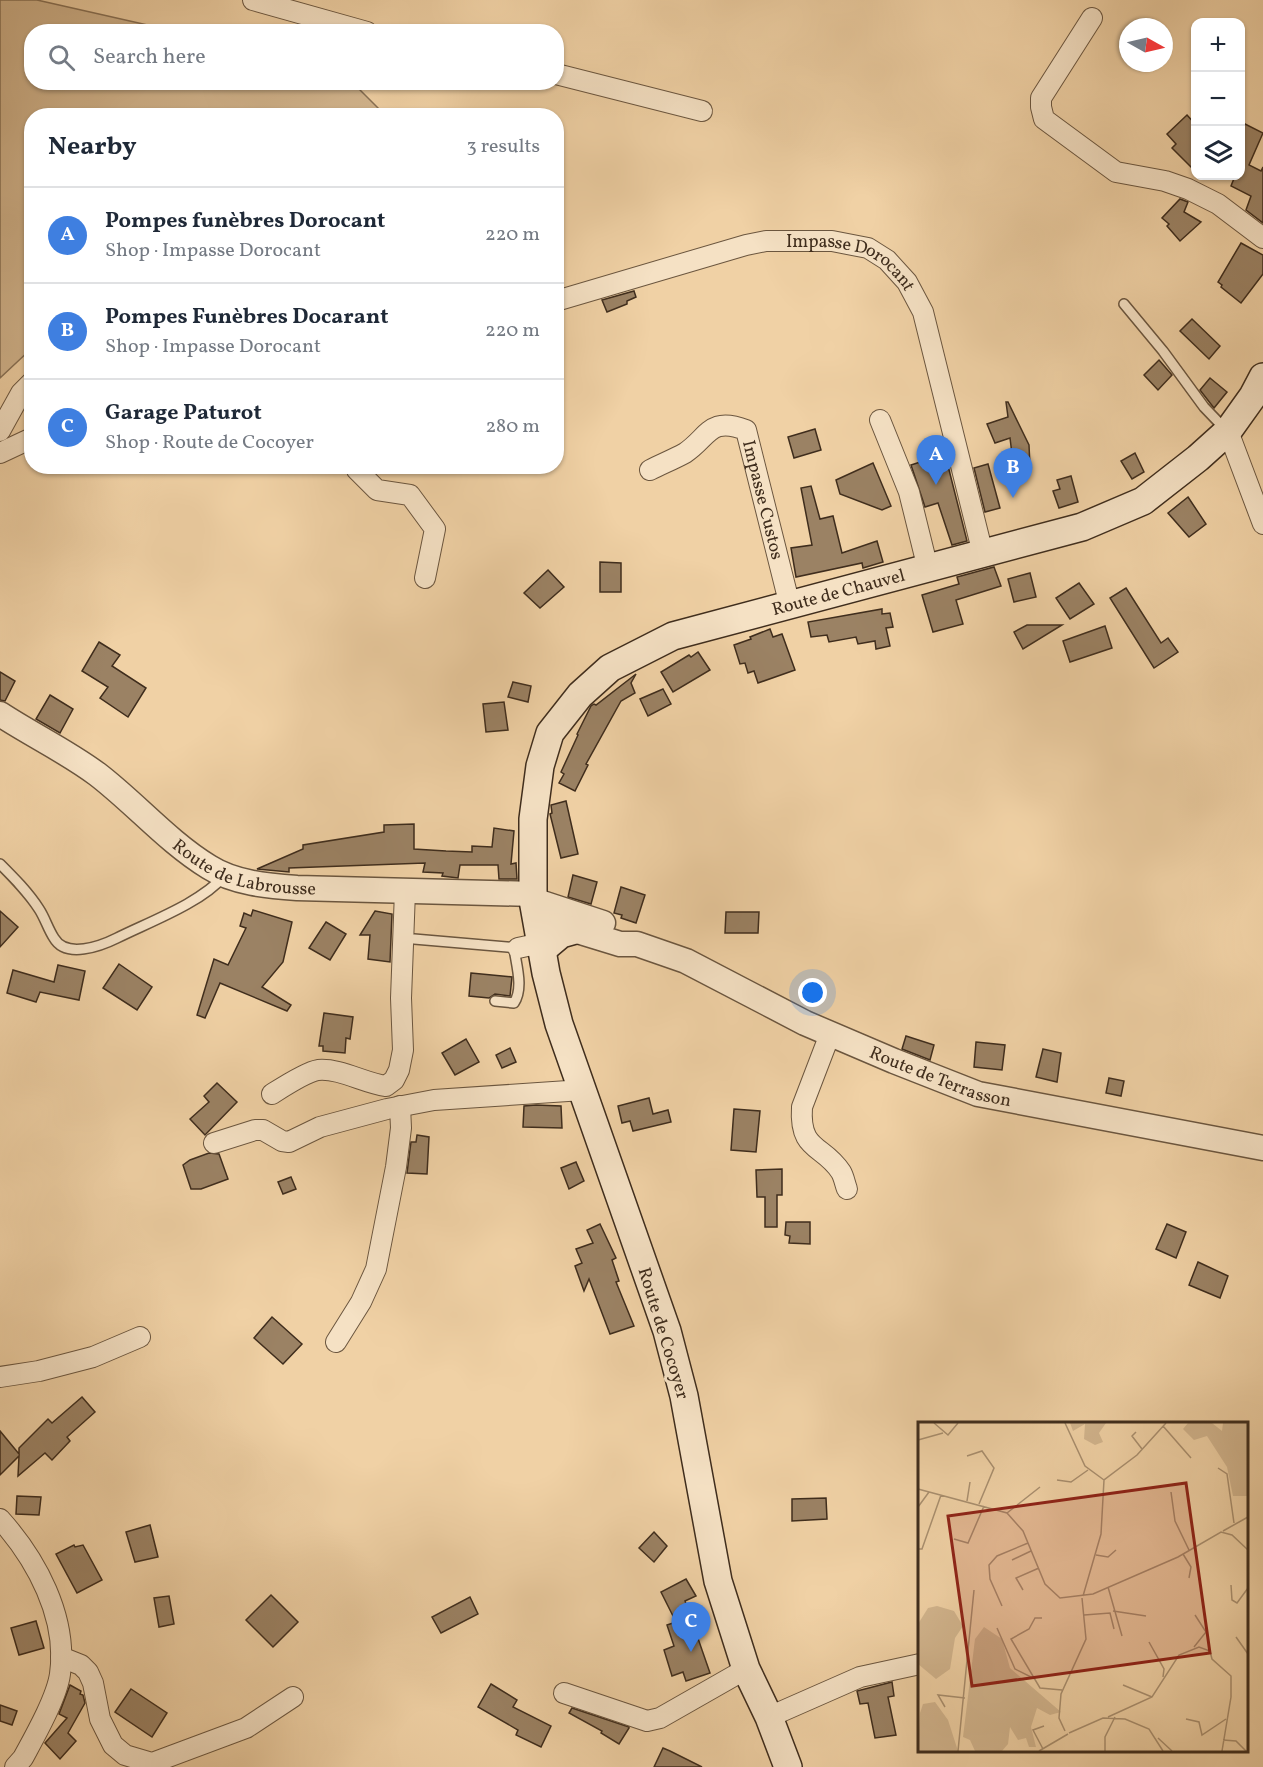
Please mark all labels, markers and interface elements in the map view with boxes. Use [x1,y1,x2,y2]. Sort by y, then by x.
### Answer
north arrow [1119,18,1173,72]
map controls [1191,18,1245,180]
button: + [1191,18,1245,72]
search box [24,24,564,90]
icon: search [45,41,78,74]
text: Search here [93,42,206,73]
button: − [1191,72,1245,126]
button: layers [1191,126,1245,180]
text: Nearby [48,129,137,165]
text: 3 results [466,133,540,161]
text: Pompes funèbres Dorocant [105,206,385,237]
text: A [60,221,75,249]
text: 220 m [485,221,540,249]
street label: Impasse Dorocant [786,230,921,296]
text: Shop · Impasse Dorocant [105,237,321,265]
text: Pompes Funèbres Docarant [105,302,388,333]
text: B [61,317,74,345]
text: 220 m [485,317,540,345]
text: Shop · Impasse Dorocant [105,333,321,361]
text: Garage Paturot [105,398,262,429]
text: C [61,413,74,441]
text: 280 m [485,413,540,441]
text: Shop · Route de Cocoyer [105,429,314,457]
pin: A [916,436,956,485]
street label: Impasse Custos [735,438,789,562]
pin: B [994,448,1032,498]
street label: Route de Chauvel [769,564,908,623]
street label: Route de Labrousse [166,834,316,902]
your location [798,978,827,1007]
street label: Route de Terrasson [865,1041,1013,1114]
street label: Route de Cocoyer [631,1264,695,1403]
inset map [918,1422,1248,1752]
pin: C [672,1602,710,1652]

